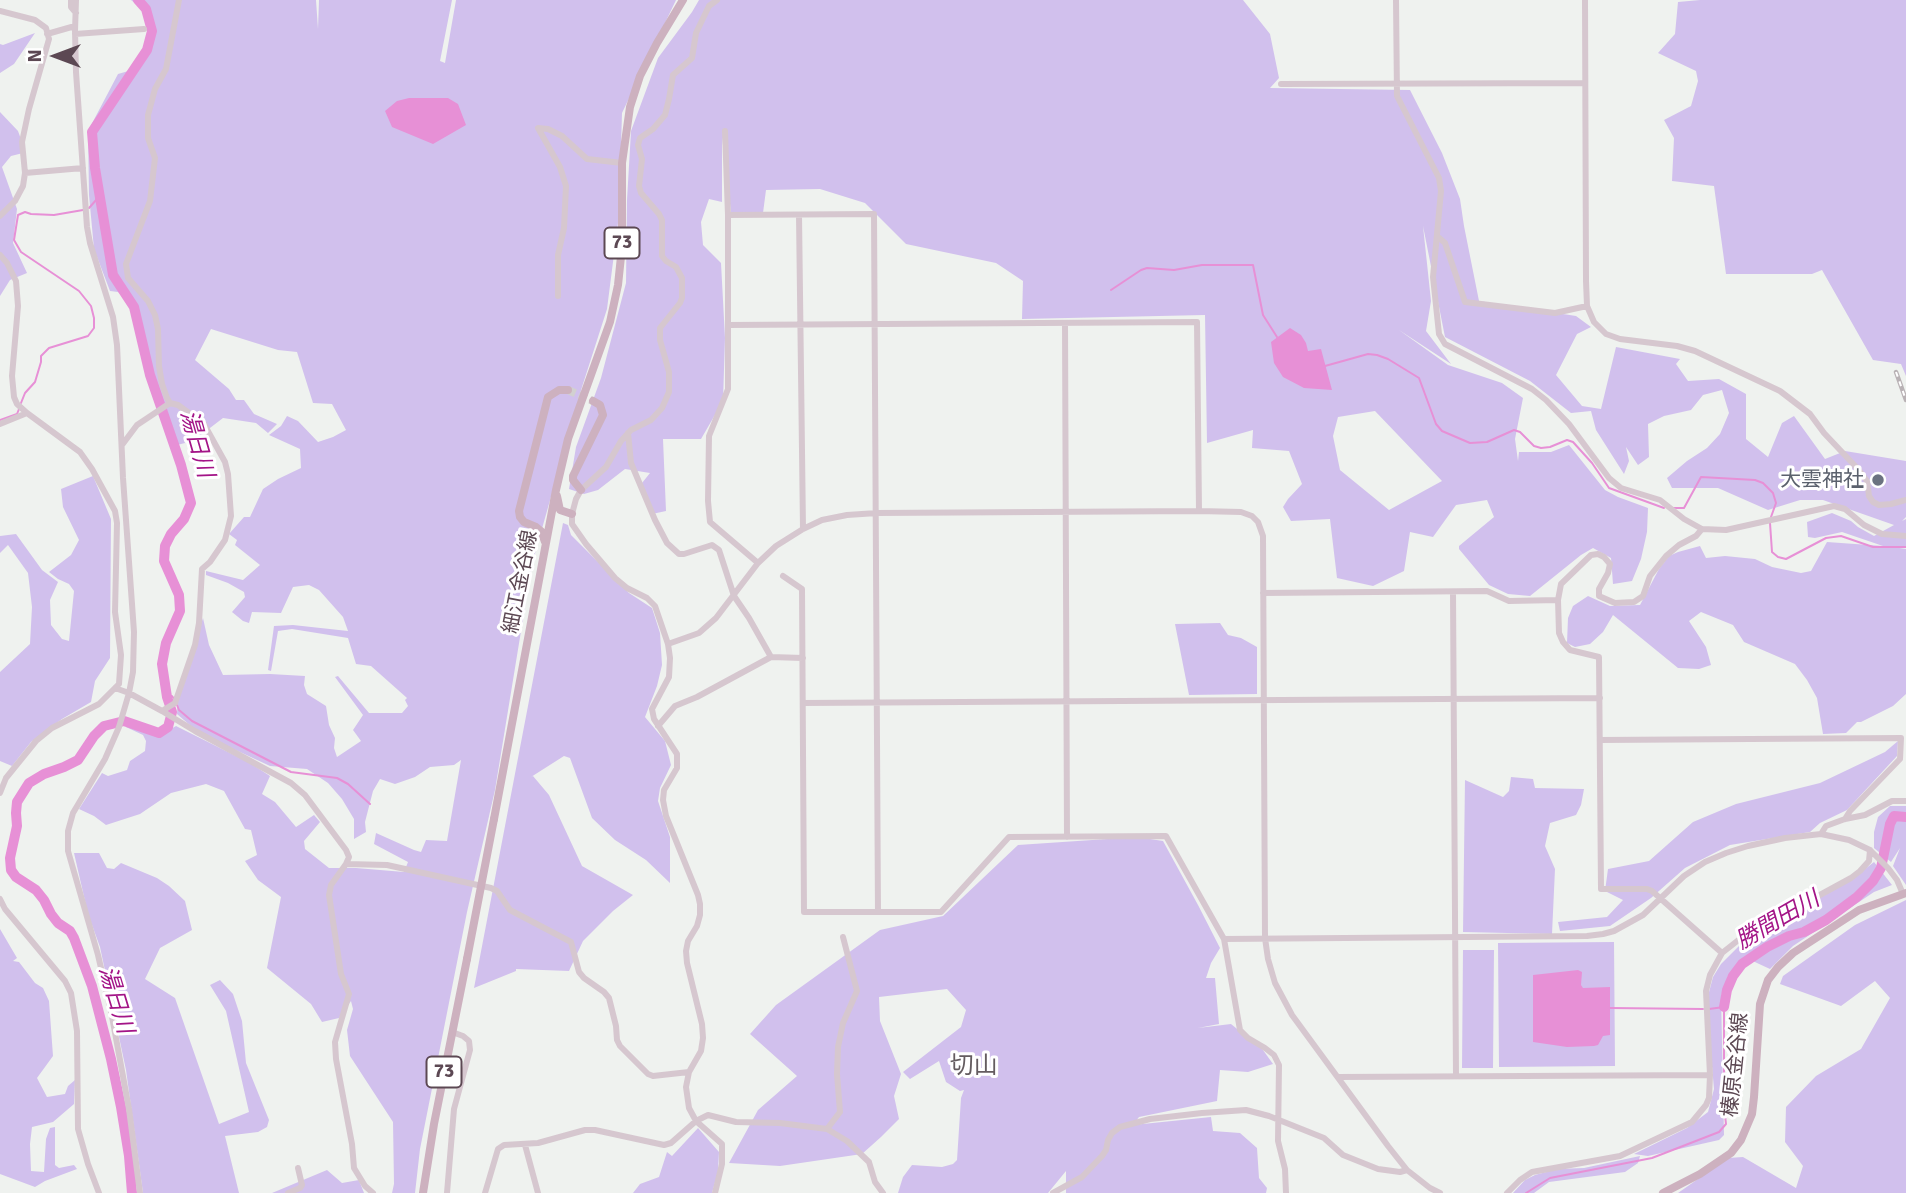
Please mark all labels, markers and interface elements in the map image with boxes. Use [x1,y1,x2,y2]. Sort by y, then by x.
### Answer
north arrow [21,21,91,91]
text: N [23,49,47,63]
road number: 73 [604,228,640,258]
water label: 湯日川 [173,407,219,481]
place label: 大雲神社 [1780,467,1864,493]
marker: 大雲神社 [1870,472,1886,488]
street label: 細江金谷線 [499,528,543,636]
water label: 勝間田川 [1731,886,1825,956]
water label: 湯日川 [92,963,138,1037]
street label: 榛原金谷線 [1718,1011,1754,1119]
district label: 切山 [950,1053,998,1081]
road number: 73 [426,1056,462,1088]

